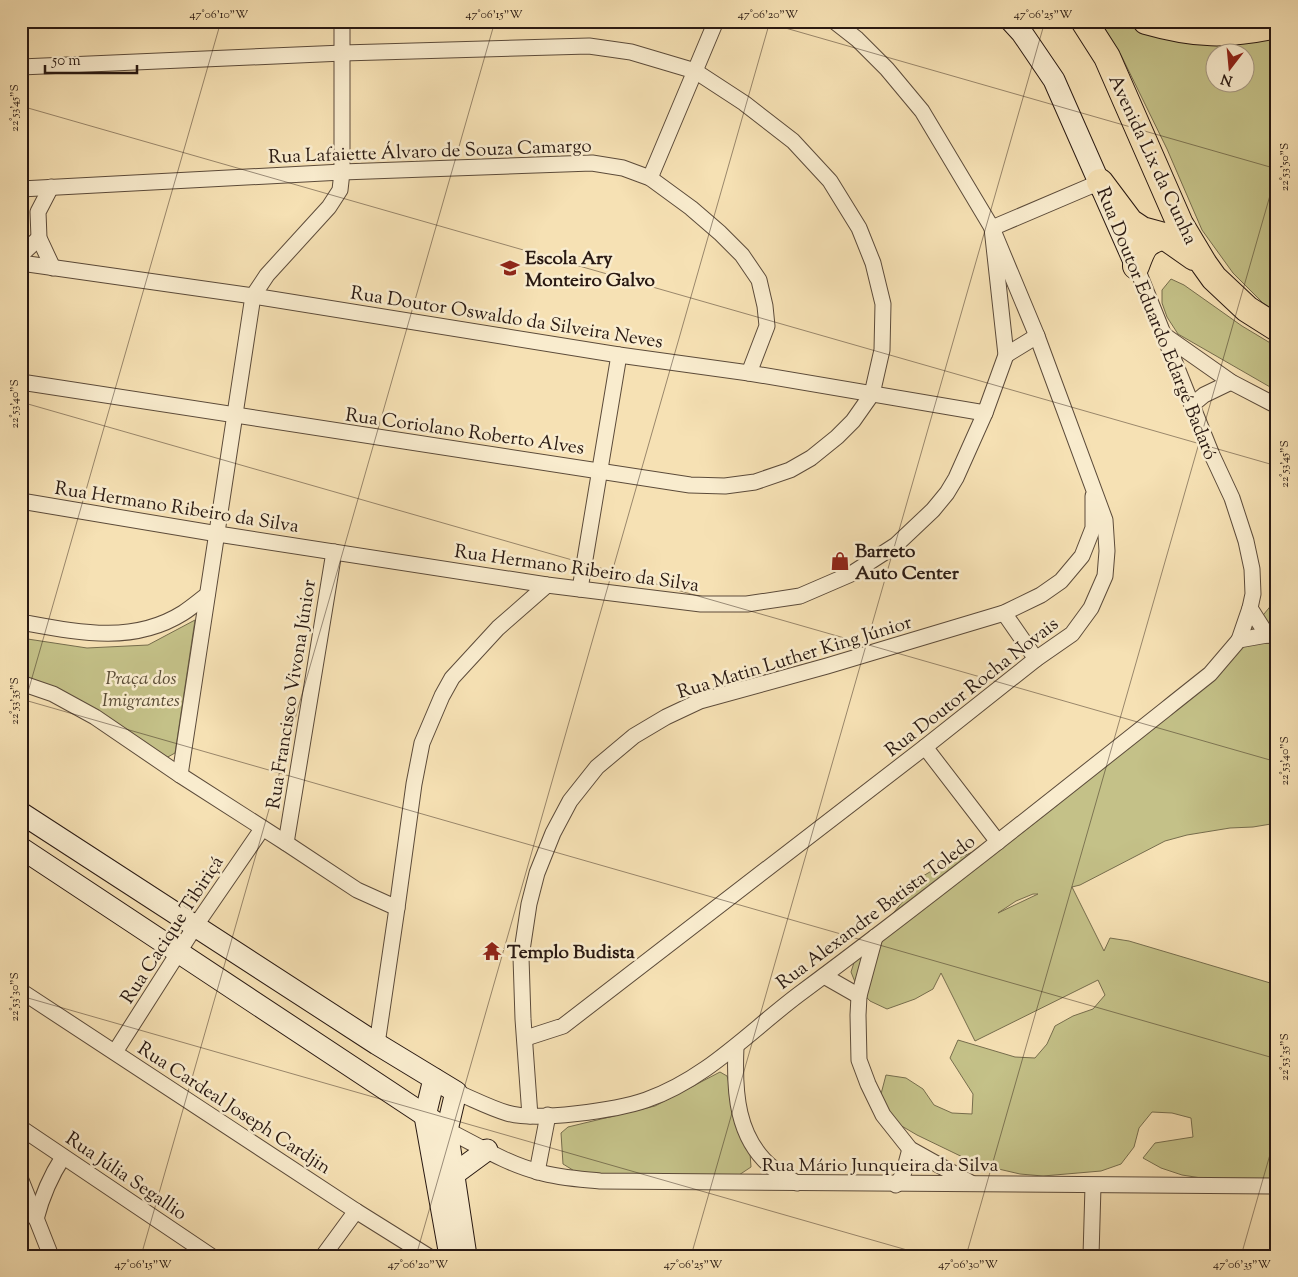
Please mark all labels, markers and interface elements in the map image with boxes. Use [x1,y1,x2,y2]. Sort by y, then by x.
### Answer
text: 47°06'10"W [190,6,249,24]
text: 47°06'15"W [465,6,523,24]
text: 47°06'20"W [738,6,799,24]
text: 47°06'25"W [1014,6,1073,24]
scale bar [45,42,138,74]
north arrow [1206,42,1256,92]
text: 50 m [51,51,81,72]
text: N [1219,67,1235,90]
street label: Avenida Lix da Cunha [1100,71,1203,250]
text: 22°53'45"S [6,84,24,132]
street label: Rua Lafaiette Álvaro de Souza Camargo [268,133,592,172]
text: 22°53'50"S [1276,143,1294,191]
street label: Rua Doutor Eduardo Edargé Badaró [1088,184,1223,464]
place label: Escola Ary Monteiro Galvo [525,246,656,295]
school or university icon: Escola Ary Monteiro Galvo [499,257,521,279]
street label: Rua Doutor Oswaldo da Silveira Neves [348,280,665,357]
text: 22°53'40"S [6,379,24,429]
street label: Rua Coriolano Roberto Alves [343,402,586,463]
text: 22°53'45"S [1276,440,1294,488]
street label: Rua Hermano Ribeiro da Silva [53,476,301,541]
street label: Rua Hermano Ribeiro da Silva [453,539,701,600]
place label: Barreto Auto Center [855,539,960,588]
shop icon: Barreto Auto Center [829,550,851,572]
street label: Rua Francisco Vivona Júnior [261,578,324,811]
street label: Rua Matin Luther King Júnior [674,610,915,707]
street label: Rua Doutor Rocha Novais [880,612,1065,764]
park label: Praça dos Imigrantes [102,666,180,715]
text: 22°53'35"S [6,677,24,725]
text: 22°53'40"S [1276,736,1294,786]
street label: Rua Alexandre Batista Toledo [771,829,982,997]
street label: Rua Cacique Tibiriçá [115,851,231,1010]
temple icon: Templo Budista [481,940,503,962]
place label: Templo Budista [507,940,635,967]
text: 22°53'30"S [6,972,24,1022]
text: 22°53'35"S [1276,1033,1294,1081]
street label: Rua Cardeal Joseph Cardjin [132,1036,336,1182]
street label: Rua Júlia Segallio [59,1126,192,1228]
street label: Rua Mário Junqueira da Silva [762,1153,999,1180]
text: 47°06'15"W [114,1256,172,1274]
text: 47°06'20"W [388,1256,449,1274]
text: 47°06'25"W [664,1256,723,1274]
text: 47°06'30"W [938,1256,998,1274]
text: 47°06'35"W [1213,1256,1272,1274]

